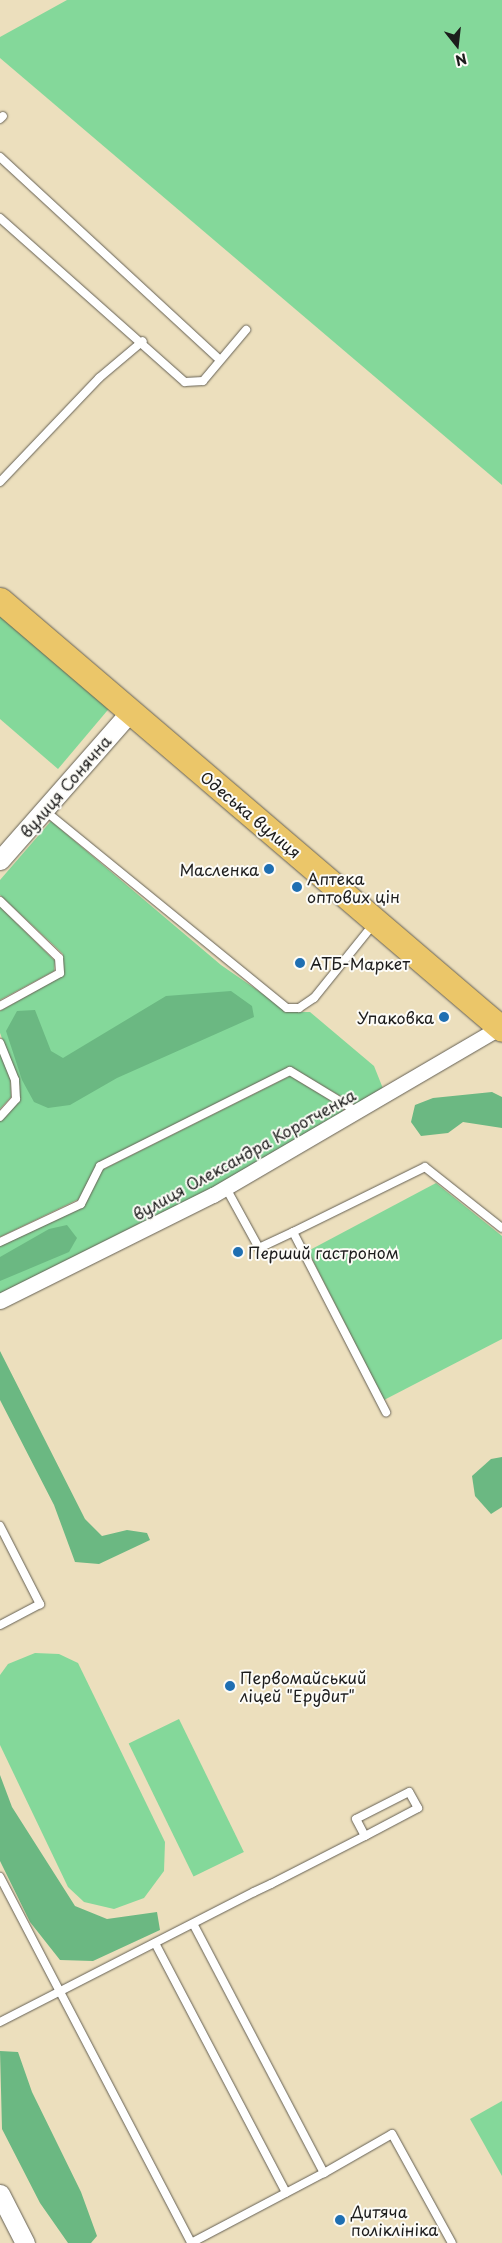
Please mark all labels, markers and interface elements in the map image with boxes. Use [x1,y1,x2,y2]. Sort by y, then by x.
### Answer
north arrow [432,20,482,70]
text: N [453,48,469,72]
street label: вулиця Сонячна [15,731,115,841]
street label: Одеська вулиця [197,766,305,862]
place label: Масленка [179,859,259,879]
marker: Масленка [263,863,275,875]
place label: Аптека оптових цін [307,868,400,906]
marker: Аптека оптових цін [291,881,303,893]
place label: АТБ-Маркет [310,953,410,973]
marker: АТБ-Маркет [294,957,306,969]
place label: Упаковка [357,1007,434,1027]
marker: Упаковка [438,1011,450,1023]
street label: вулиця Олександра Коротченка [129,1084,359,1224]
place label: Перший гастроном [248,1242,400,1262]
marker: Перший гастроном [232,1246,244,1258]
place label: Первомайський ліцей "Ерудит" [240,1667,366,1705]
marker: Первомайський ліцей "Ерудит" [224,1680,236,1692]
place label: Дитяча поліклініка [351,2201,438,2239]
marker: Дитяча поліклініка [333,2213,347,2227]

